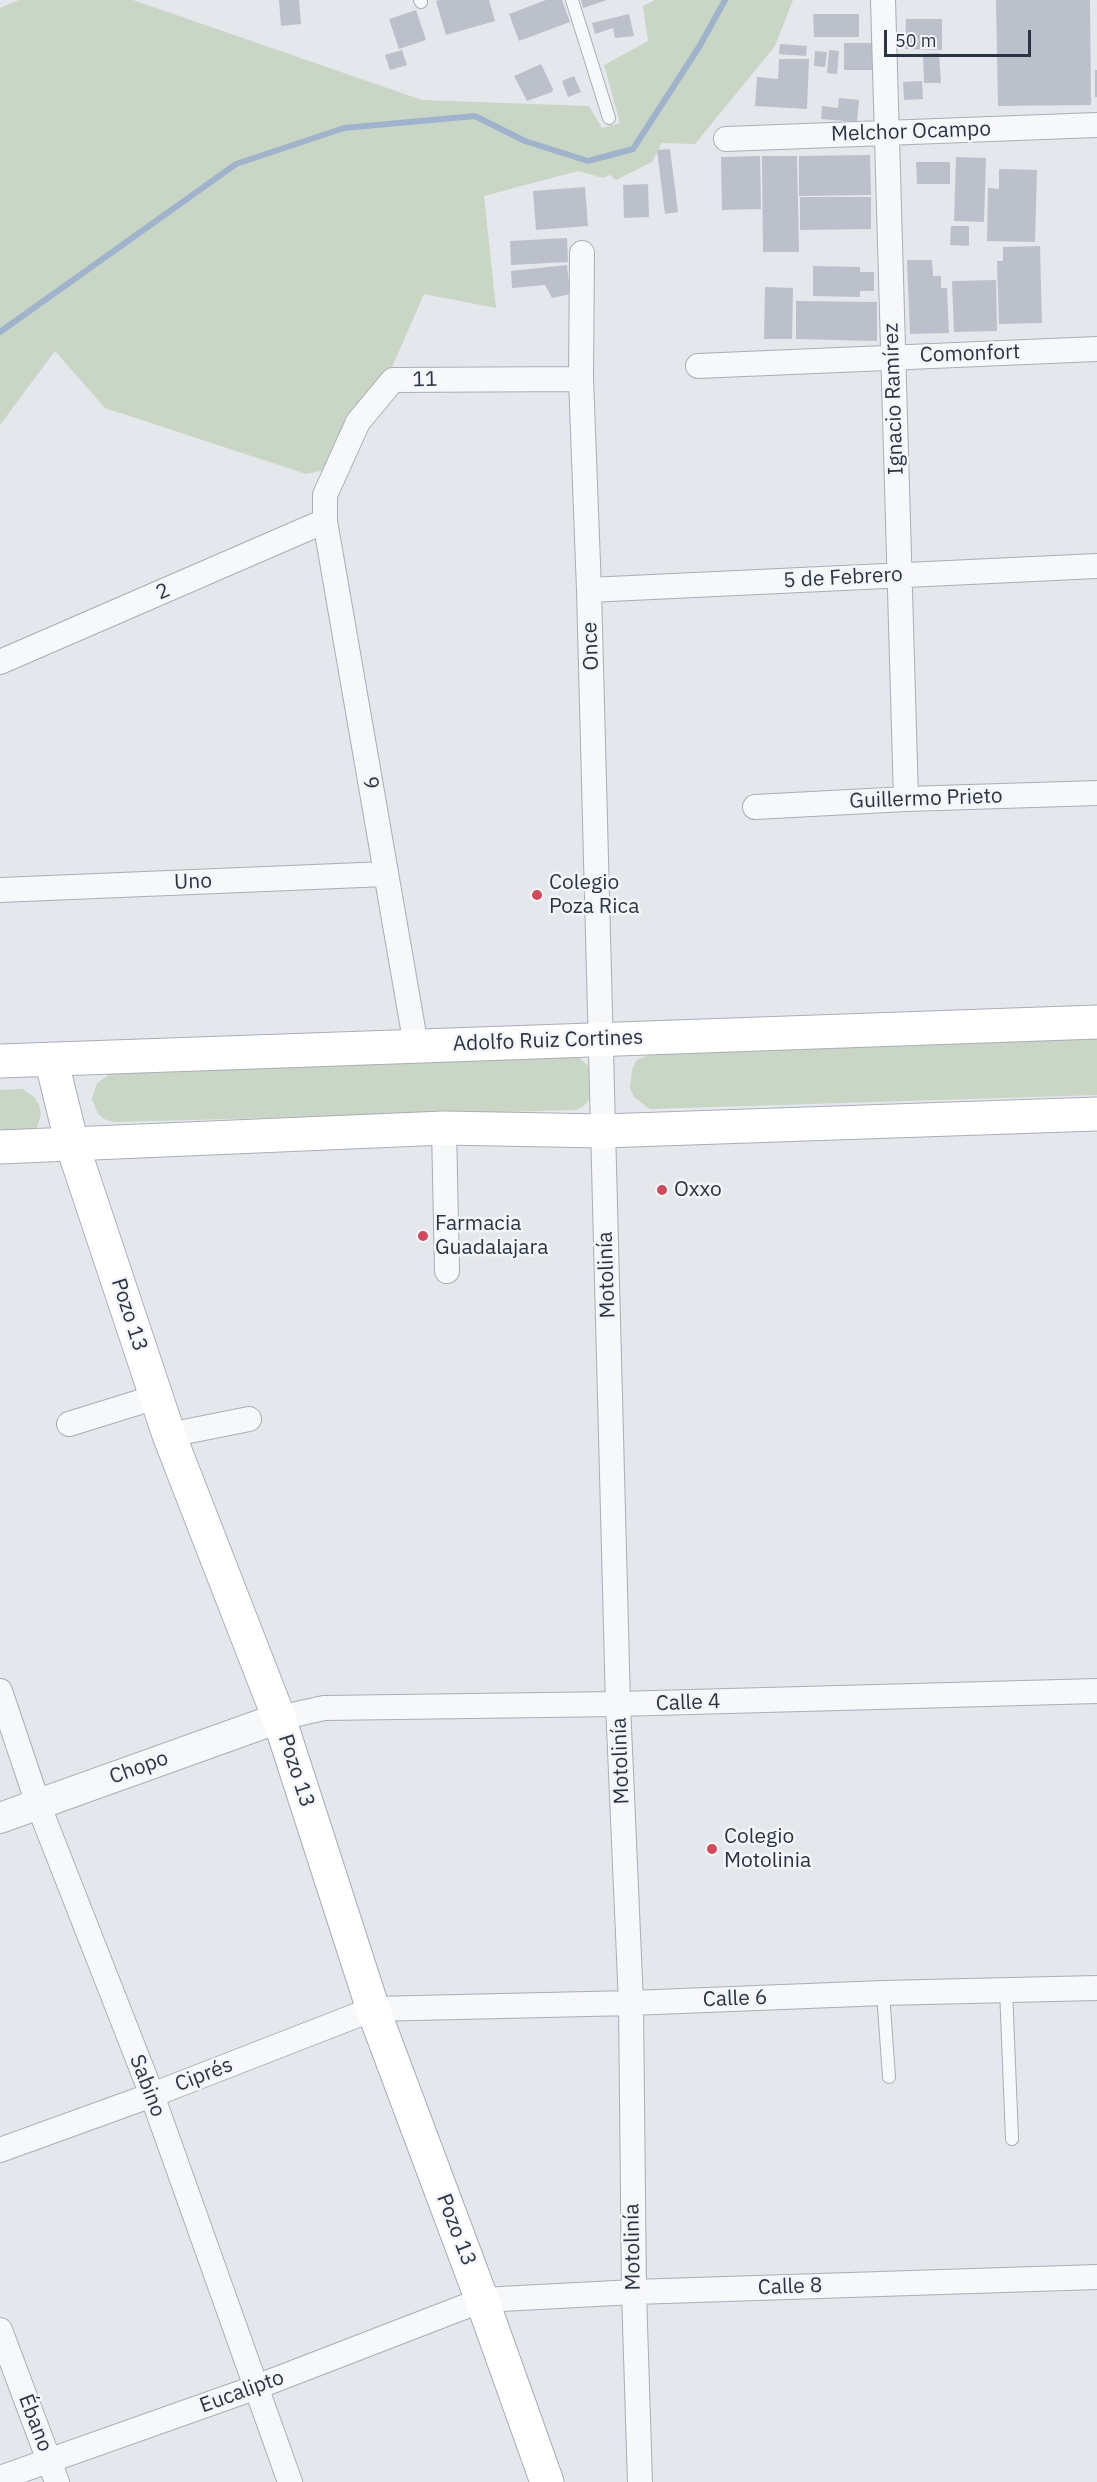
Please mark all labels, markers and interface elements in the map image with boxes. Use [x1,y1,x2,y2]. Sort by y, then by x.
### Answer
scale bar [887,18,1034,56]
text: 50 m [895,29,937,52]
street label: Melchor Ocampo [831,117,991,147]
street label: Ignacio Ramírez [879,323,909,475]
street label: Comonfort [919,340,1021,368]
street label: 11 [412,367,438,393]
street label: 5 de Febrero [783,562,903,594]
street label: 2 [152,578,174,606]
street label: Once [578,621,604,671]
street label: 9 [356,775,384,791]
street label: Guillermo Prieto [849,784,1003,814]
street label: Uno [174,869,212,895]
place label: Colegio Poza Rica [549,870,639,920]
marker: Colegio Poza Rica [530,888,544,902]
street label: Adolfo Ruiz Cortines [452,1025,644,1057]
place label: Oxxo [674,1177,722,1203]
marker: Oxxo [655,1183,669,1197]
place label: Farmacia Guadalajara [435,1211,548,1261]
marker: Farmacia Guadalajara [416,1229,430,1243]
street label: Motolinía [593,1231,621,1319]
street label: Pozo 13 [105,1275,153,1355]
street label: Calle 4 [655,1689,721,1717]
street label: Motolinía [607,1717,635,1805]
street label: Pozo 13 [272,1731,320,1811]
street label: Chopo [106,1746,172,1790]
place label: Colegio Motolinia [724,1824,811,1874]
marker: Colegio Motolinia [705,1842,719,1856]
street label: Calle 6 [702,1985,768,2013]
street label: Sabino [124,2051,170,2121]
street label: Ciprés [172,2053,236,2097]
street label: Pozo 13 [431,2190,481,2270]
street label: Motolinía [620,2203,646,2291]
street label: Calle 8 [757,2273,823,2301]
street label: Eucalipto [196,2365,288,2419]
street label: Ébano [13,2391,57,2455]

